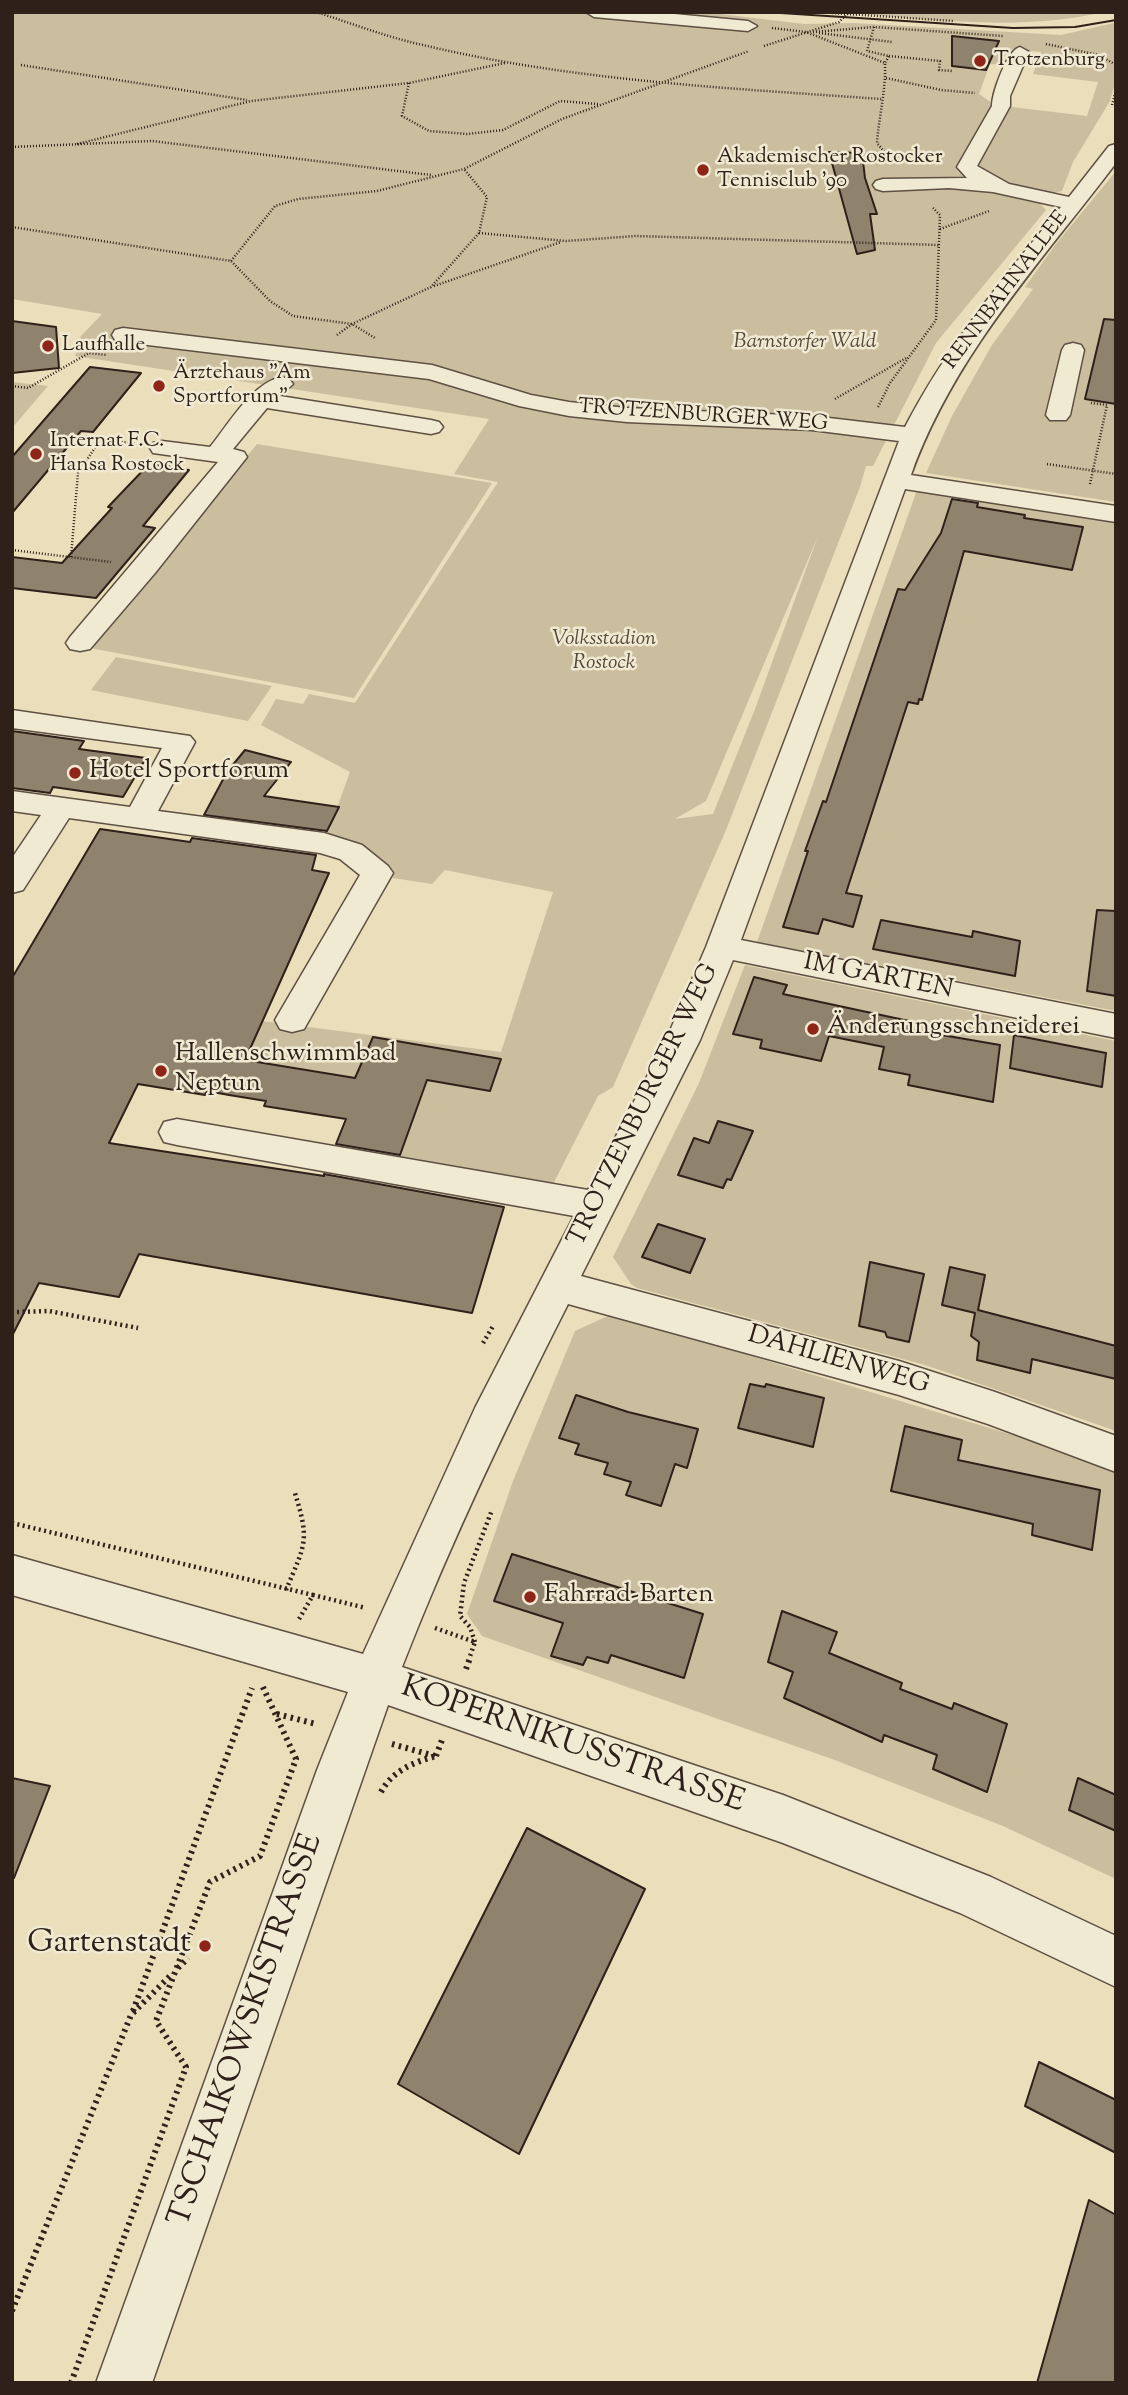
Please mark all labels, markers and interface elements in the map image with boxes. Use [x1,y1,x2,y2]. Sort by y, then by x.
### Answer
place label: Trotzenburg [994,48,1105,74]
marker: Trotzenburg [972,53,988,69]
place label: Akademischer Rostocker Tennisclub '90 [717,145,943,195]
marker: Akademischer Rostocker Tennisclub '90 [695,162,711,178]
street label: RENNBAHNALLEE [939,207,1075,375]
park label: Barnstorfer Wald [734,330,876,356]
place label: Laufhalle [62,333,145,359]
marker: Laufhalle [40,338,56,354]
place label: Ärztehaus "Am Sportforum" [173,361,311,411]
marker: Ärztehaus "Am Sportforum" [151,378,167,394]
street label: TROTZENBURGER WEG [577,396,829,438]
place label: Internat F.C. Hansa Rostock [50,429,185,479]
marker: Internat F.C. Hansa Rostock [28,446,44,462]
park label: Volksstadion Rostock [552,627,656,677]
place label: Hotel Sportforum [89,757,289,789]
marker: Hotel Sportforum [67,765,83,781]
street label: IM GARTEN [801,948,955,1008]
street label: TROTZENBURGER WEG [563,960,727,1252]
place label: Änderungsschneiderei [827,1013,1080,1045]
marker: Änderungsschneiderei [805,1021,821,1037]
place label: Hallenschwimmbad Neptun [175,1040,396,1102]
marker: Hallenschwimmbad Neptun [153,1063,169,1079]
street label: DAHLIENWEG [744,1321,932,1403]
place label: Fahrrad-Barten [544,1581,714,1613]
marker: Fahrrad-Barten [522,1589,538,1605]
street label: KOPERNIKUSSTRASSE [395,1670,749,1824]
street label: TSCHAIKOWSKISTRASSE [163,1830,333,2232]
place label: Gartenstadt [27,1927,191,1965]
marker: Gartenstadt [197,1938,213,1954]

